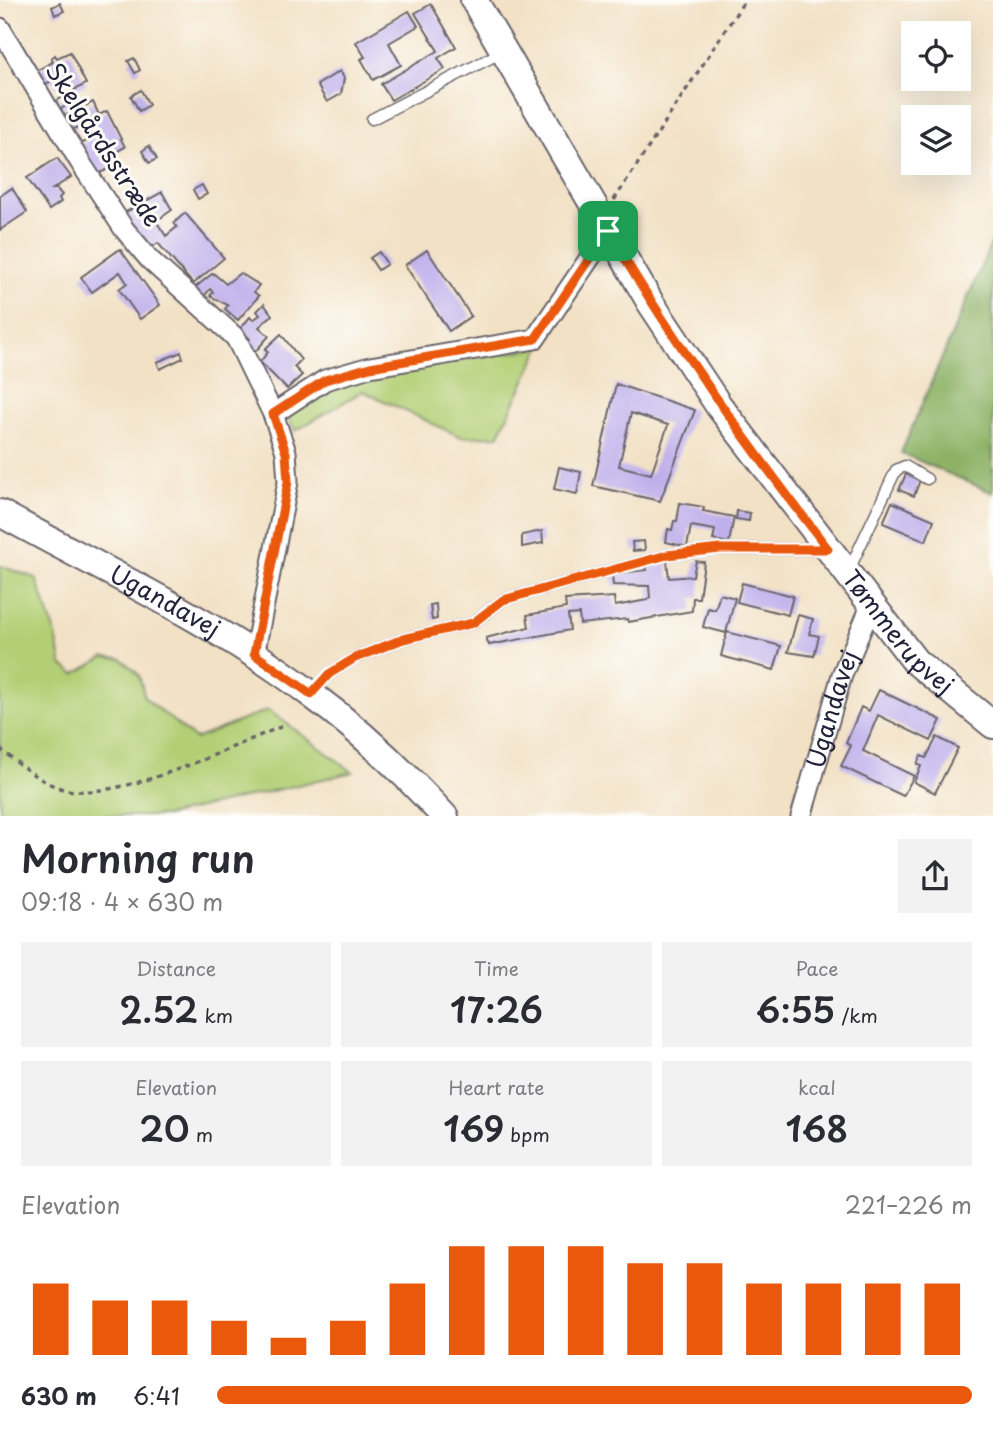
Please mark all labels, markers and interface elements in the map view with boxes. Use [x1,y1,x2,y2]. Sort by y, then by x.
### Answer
map controls [901,21,971,175]
button: locate [901,21,971,91]
street label: Skelgårdsstræde [38,54,172,233]
button: layers [901,105,971,175]
pin [578,201,638,261]
icon: arrive [589,212,627,250]
street label: Ugandavej [104,555,228,645]
street label: Tømmerupvej [835,561,962,702]
street label: Ugandavej [796,644,866,772]
text: Morning run [21,829,255,886]
button: share [898,839,972,913]
text: 09:18 · 4 × 630 m [21,884,223,919]
text: Distance [136,954,216,982]
text: Time [474,954,519,982]
text: Pace [795,954,838,982]
text: 2.52 [119,982,198,1035]
text: 17:26 [450,982,543,1035]
text: 6:55 [756,982,835,1035]
text: km [198,1001,233,1029]
text: /km [835,1001,878,1029]
text: Elevation [135,1073,217,1101]
text: Heart rate [449,1073,544,1101]
text: kcal [798,1073,836,1101]
text: 20 [139,1101,189,1154]
text: 169 [443,1101,504,1154]
text: 168 [785,1101,848,1154]
text: m [189,1120,213,1148]
text: bpm [504,1120,550,1148]
text: Elevation [21,1187,120,1222]
text: 221–226 m [845,1187,972,1222]
text: 630 m [21,1378,97,1413]
text: 6:41 [133,1378,180,1413]

